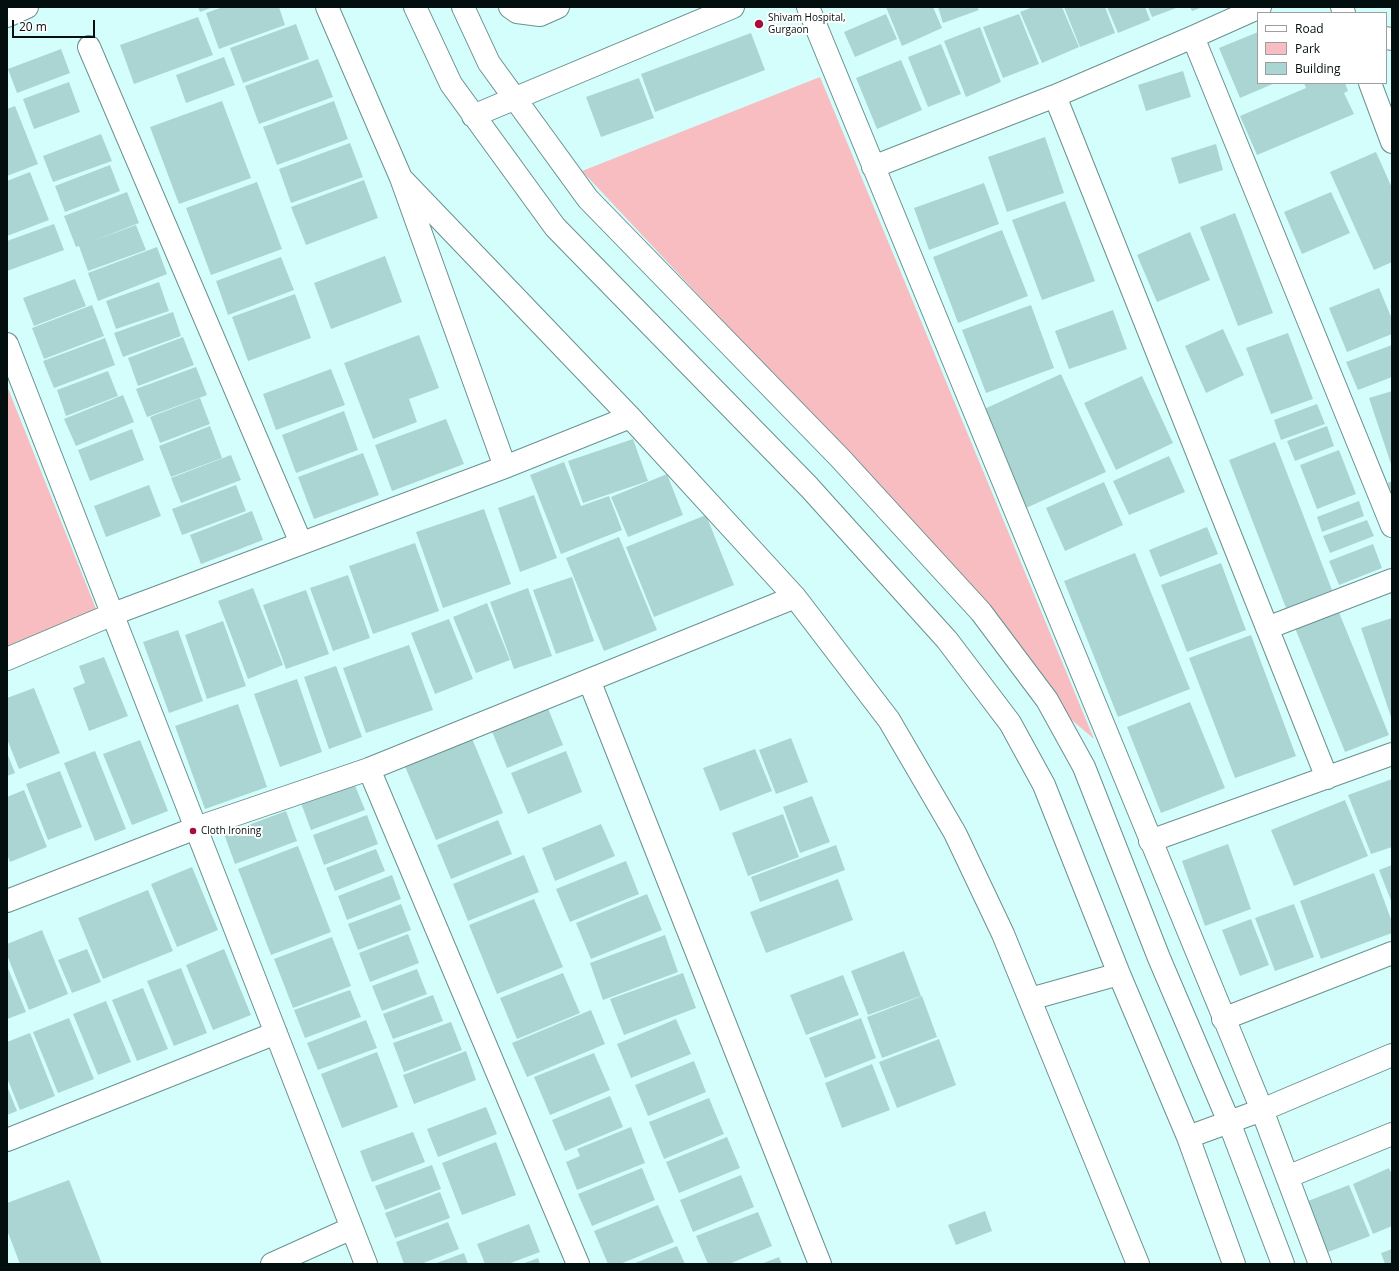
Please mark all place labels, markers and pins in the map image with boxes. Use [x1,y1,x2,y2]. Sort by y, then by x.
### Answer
place label: Shivam Hospital, Gurgaon [768,12,846,36]
marker: Shivam Hospital, Gurgaon [753,18,765,30]
place label: Cloth Ironing [201,825,261,837]
marker: Cloth Ironing [188,826,198,836]

